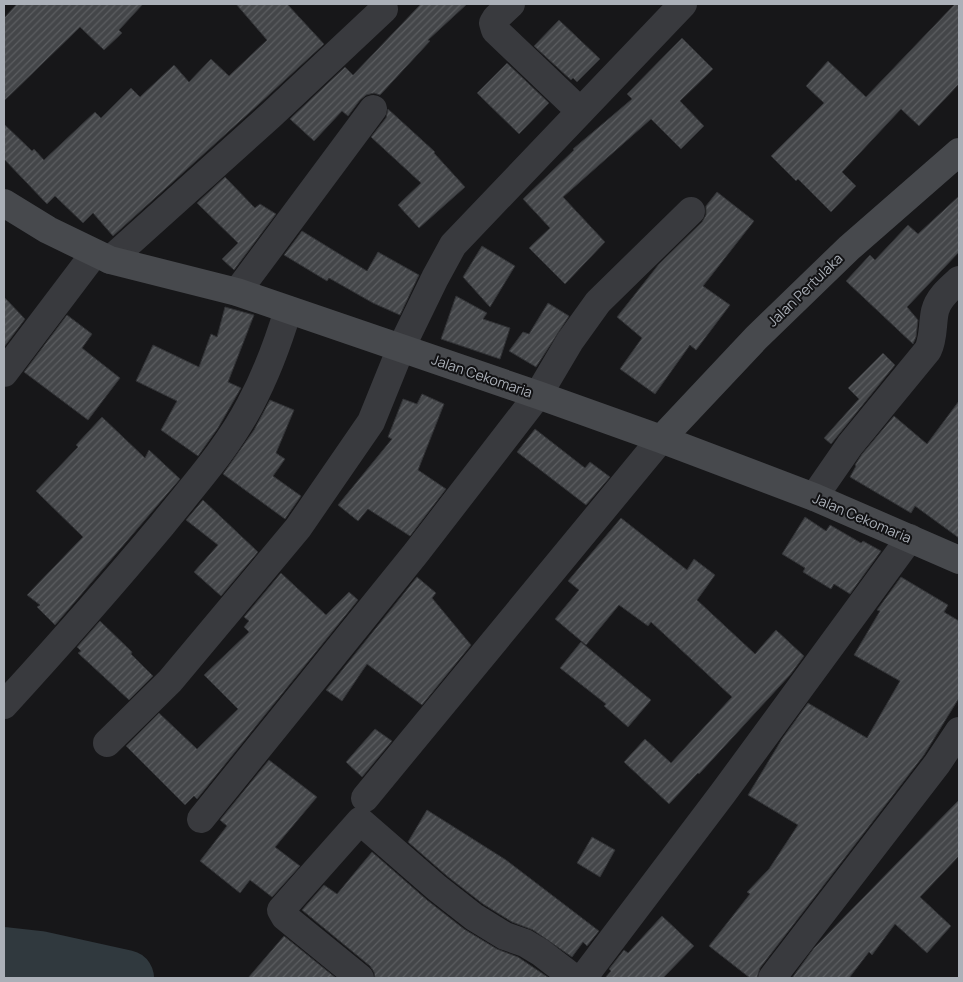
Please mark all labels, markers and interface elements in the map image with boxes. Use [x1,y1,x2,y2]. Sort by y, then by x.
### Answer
street label: Jalan Pertulaka [763,249,846,330]
street label: Jalan Cekomaria [429,349,535,402]
street label: Jalan Cekomaria [810,488,914,547]

